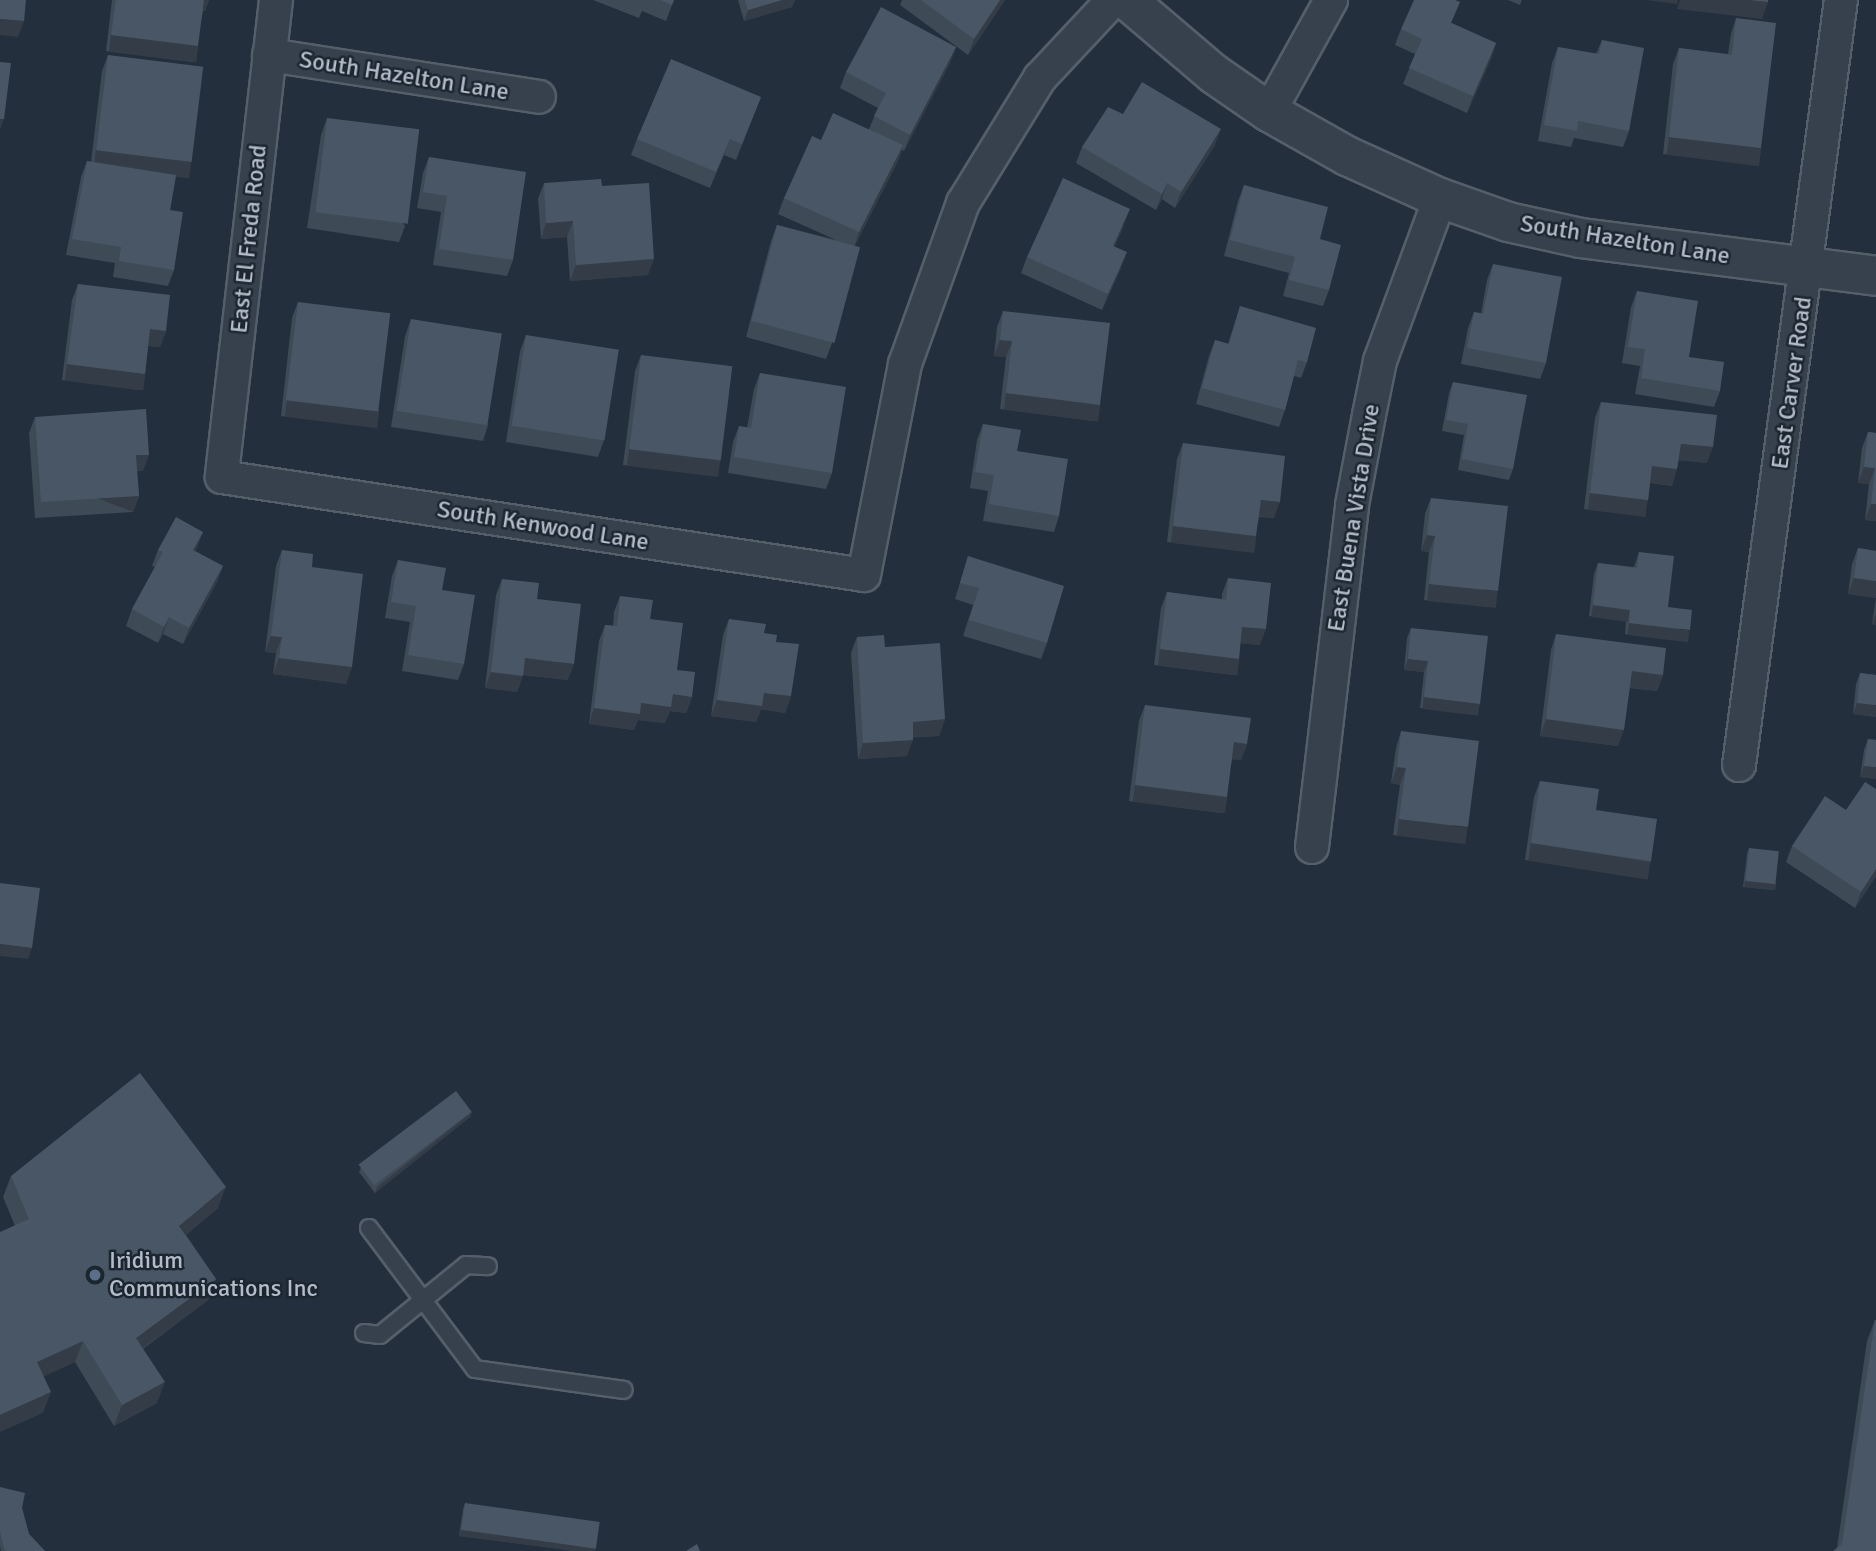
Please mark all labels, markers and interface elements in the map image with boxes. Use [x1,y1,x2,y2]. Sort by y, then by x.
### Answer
street label: South Hazelton Lane [297,45,511,107]
street label: East El Freda Road [225,143,273,335]
street label: South Hazelton Lane [1518,209,1732,271]
street label: East Carver Road [1766,295,1818,471]
street label: East Buena Vista Drive [1322,402,1386,634]
street label: South Kenwood Lane [435,495,651,557]
place label: Iridium Communications Inc [109,1247,318,1303]
marker: Iridium Communications Inc [87,1267,103,1283]

